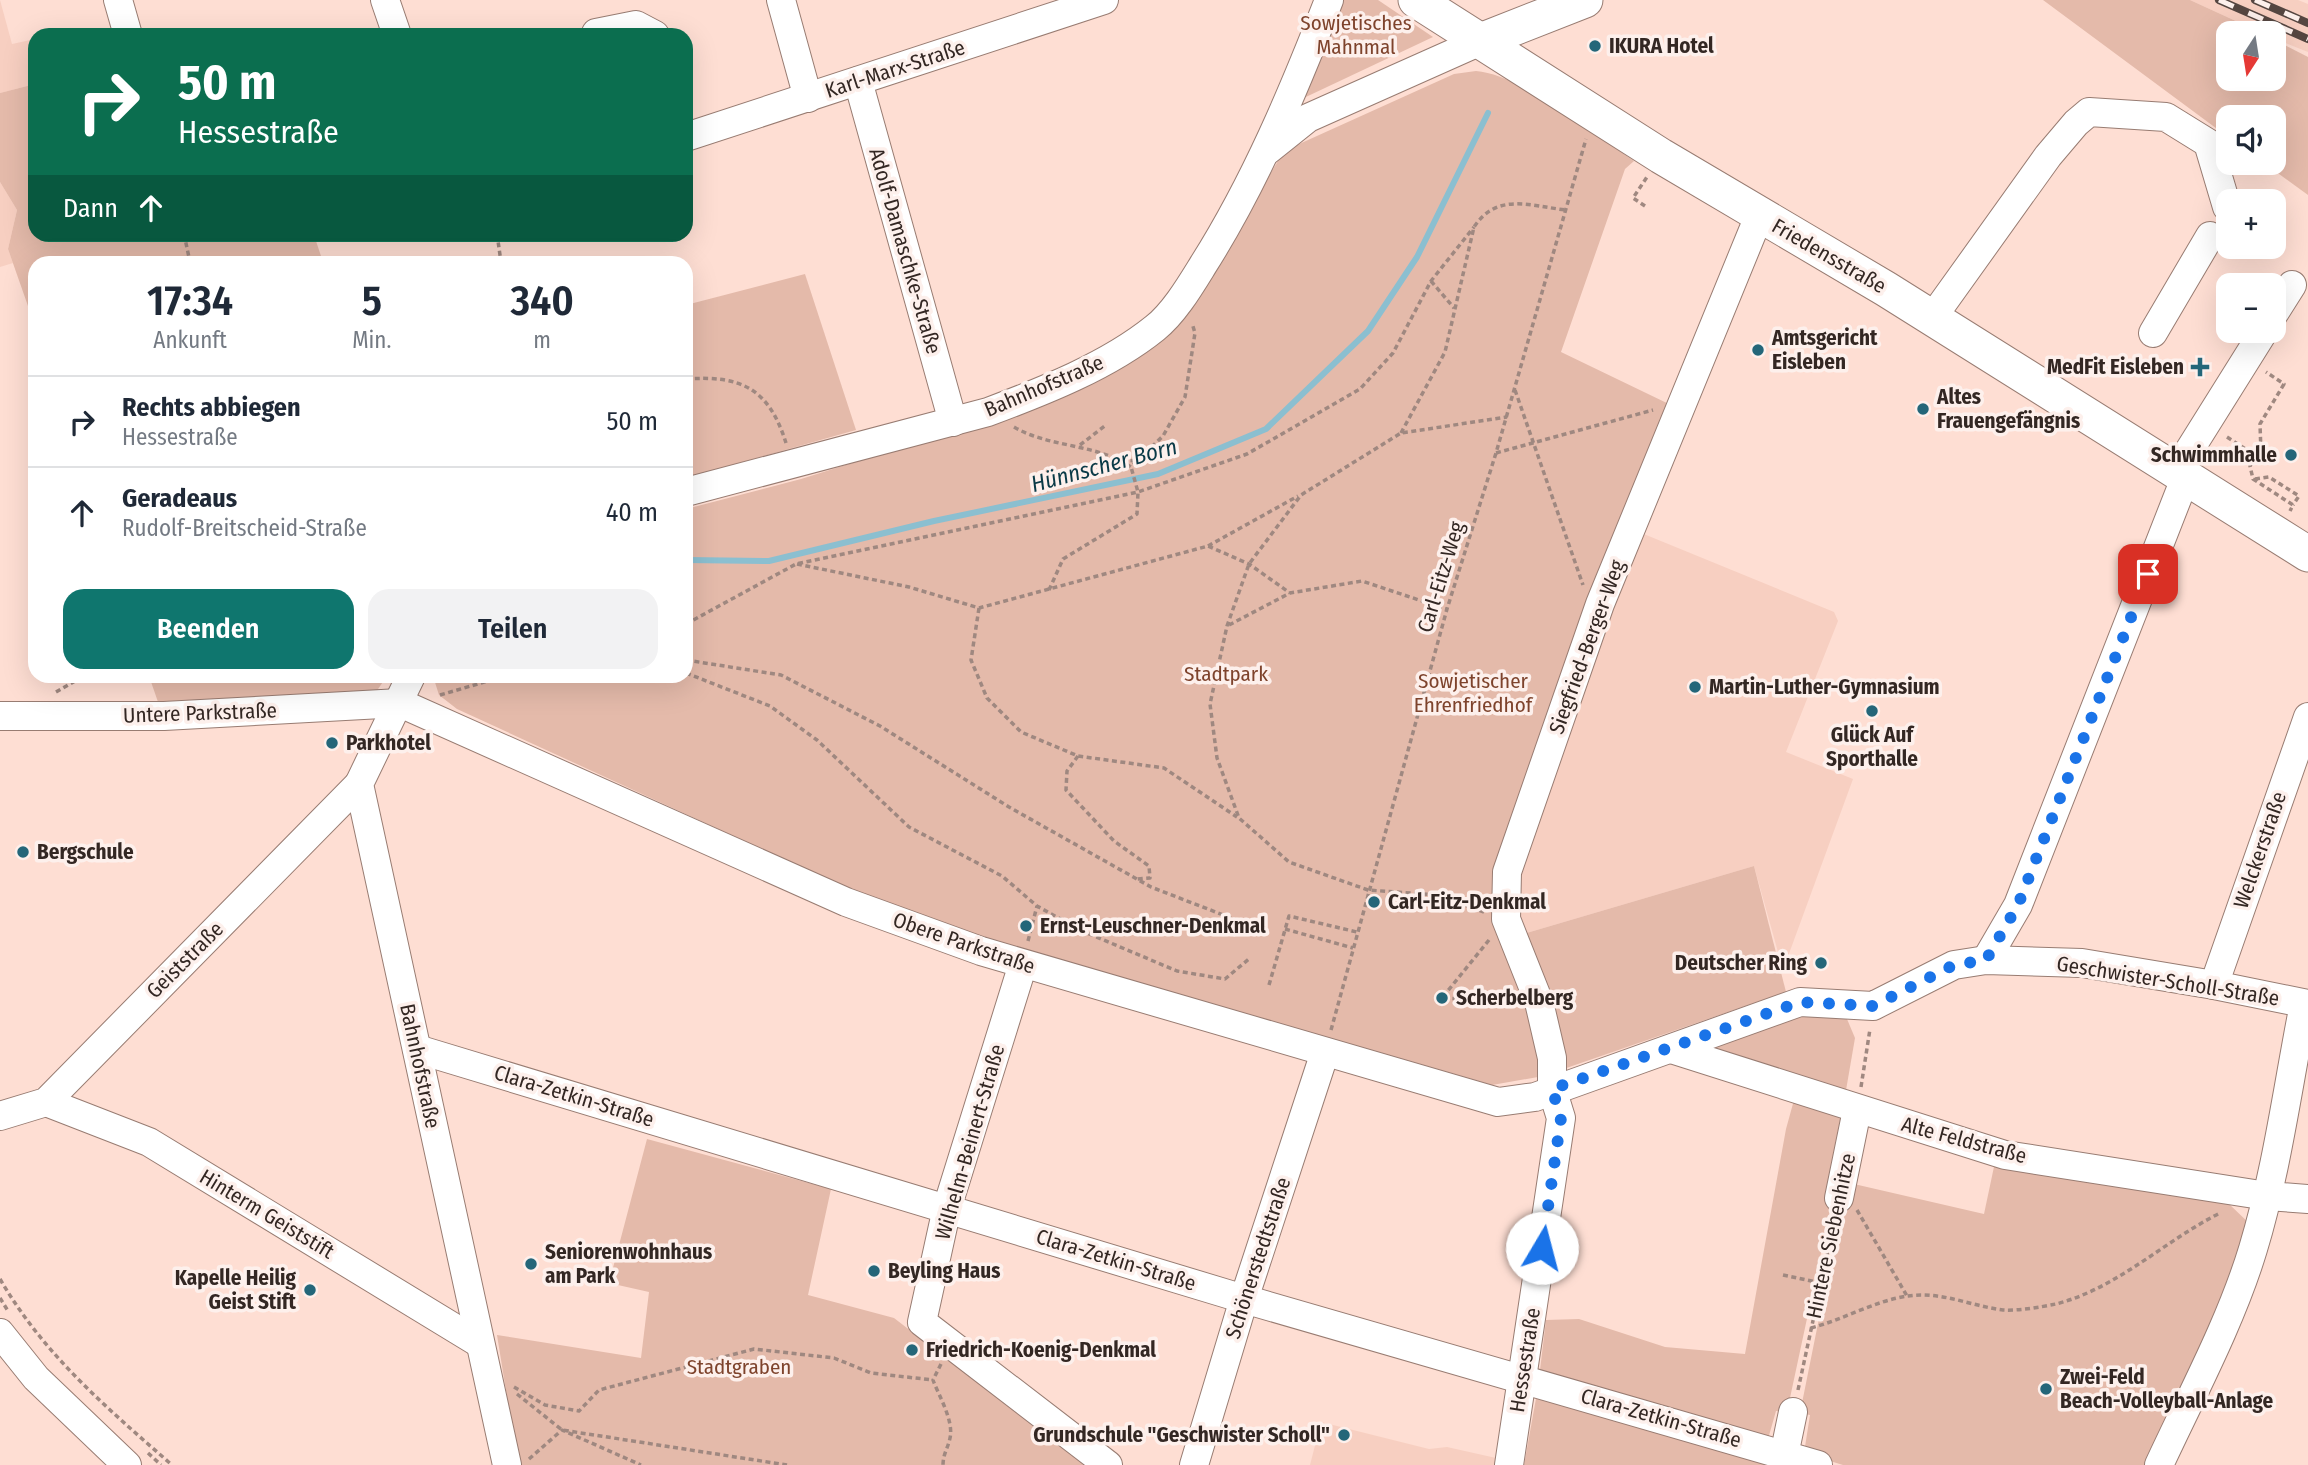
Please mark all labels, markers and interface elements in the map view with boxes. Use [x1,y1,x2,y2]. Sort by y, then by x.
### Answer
park label: Sowjetisches Mahnmal [1300,10,1412,60]
north arrow [2216,21,2286,91]
map controls [2216,21,2286,343]
place label: IKURA Hotel [1609,33,1714,59]
street label: Karl-Marx-Straße [822,34,968,104]
marker: IKURA Hotel [1587,38,1603,54]
text: 50 m [178,53,276,112]
icon: right [63,56,154,147]
button: sound [2216,105,2286,175]
text: Hessestraße [178,113,339,151]
street label: Adolf-Damaschke-Straße [863,145,947,357]
icon: ahead [132,189,170,227]
button: + [2216,189,2286,259]
text: Dann [63,193,118,224]
street label: Friedensstraße [1767,213,1891,299]
button: − [2216,273,2286,343]
text: 17:34 [147,276,233,326]
text: 5 [362,276,382,326]
text: 340 [510,276,574,326]
place label: Amtsgericht Eisleben [1771,325,1878,375]
text: Ankunft [153,326,227,354]
text: Min. [352,326,391,354]
text: m [533,326,551,354]
marker: Amtsgericht Eisleben [1750,342,1766,358]
street label: Bahnhofstraße [981,349,1107,423]
place label: MedFit Eisleben [2047,354,2184,380]
marker: MedFit Eisleben [2190,357,2210,377]
place label: Altes Frauengefängnis [1936,384,2080,434]
text: Rechts abbiegen [122,392,301,423]
marker: Altes Frauengefängnis [1915,401,1931,417]
icon: right [63,403,101,441]
text: 50 m [606,406,658,437]
text: Hessestraße [122,423,238,451]
water label: Hünnscher Born [1028,432,1180,498]
place label: Schwimmhalle [2151,442,2277,468]
marker: Schwimmhalle [2283,447,2299,463]
text: Geradeaus [122,483,237,514]
icon: ahead [63,494,101,532]
text: 40 m [606,497,658,528]
text: Rudolf-Breitscheid-Straße [122,514,367,542]
street label: Carl-Eitz-Weg [1412,518,1470,635]
pin [2118,544,2178,604]
icon: arrive [2129,555,2167,593]
street label: Siegfried-Berger-Weg [1543,556,1631,738]
button: Beenden [63,589,354,669]
button: Teilen [368,589,658,669]
park label: Stadtpark [1184,661,1268,687]
park label: Sowjetischer Ehrenfriedhof [1414,668,1534,718]
place label: Martin-Luther-Gymnasium [1709,674,1940,700]
marker: Martin-Luther-Gymnasium [1687,679,1703,695]
street label: Untere Parkstraße [123,697,277,729]
marker: Glück Auf Sporthalle [1864,703,1880,719]
place label: Glück Auf Sporthalle [1826,722,1918,772]
place label: Parkhotel [346,730,431,756]
marker: Parkhotel [324,735,340,751]
street label: Welckerstraße [2228,788,2292,912]
place label: Bergschule [37,839,134,865]
marker: Bergschule [15,844,31,860]
place label: Carl-Eitz-Denkmal [1388,889,1546,915]
marker: Carl-Eitz-Denkmal [1366,894,1382,910]
street label: Obere Parkstraße [890,907,1038,979]
place label: Ernst-Leuschner-Denkmal [1040,913,1266,939]
street label: Geiststraße [141,916,229,1004]
marker: Ernst-Leuschner-Denkmal [1018,918,1034,934]
place label: Deutscher Ring [1675,950,1808,976]
street label: Geschwister-Scholl-Straße [2055,951,2281,1011]
marker: Deutscher Ring [1813,955,1829,971]
place label: Scherbelberg [1456,985,1574,1011]
marker: Scherbelberg [1434,990,1450,1006]
street label: Bahnhofstraße [394,1001,446,1131]
street label: Wilhelm-Beinert-Straße [930,1041,1010,1243]
street label: Clara-Zetkin-Straße [491,1059,657,1133]
street label: Alte Feldstraße [1899,1111,2029,1169]
street label: Hintere Siebenhitze [1801,1151,1861,1321]
street label: Hinterm Geiststift [195,1164,339,1264]
street label: Schönerstedtstraße [1220,1174,1296,1342]
position arrow [1505,1211,1579,1285]
street label: Clara-Zetkin-Straße [1033,1223,1199,1297]
place label: Seniorenwohnhaus am Park [545,1239,712,1289]
marker: Seniorenwohnhaus am Park [523,1256,539,1272]
place label: Beyling Haus [888,1258,1000,1284]
marker: Beyling Haus [866,1263,882,1279]
place label: Kapelle Heilig Geist Stift [175,1265,297,1315]
marker: Kapelle Heilig Geist Stift [302,1282,318,1298]
street label: Hessestraße [1504,1306,1546,1414]
place label: Friedrich-Koenig-Denkmal [926,1337,1156,1363]
marker: Friedrich-Koenig-Denkmal [904,1342,920,1358]
park label: Stadtgraben [687,1354,791,1380]
place label: Zwei-Feld Beach-Volleyball-Anlage [2060,1364,2273,1414]
marker: Zwei-Feld Beach-Volleyball-Anlage [2038,1381,2054,1397]
street label: Clara-Zetkin-Straße [1578,1383,1744,1453]
place label: Grundschule "Geschwister Scholl" [1033,1422,1330,1448]
marker: Grundschule "Geschwister Scholl" [1336,1427,1352,1443]

